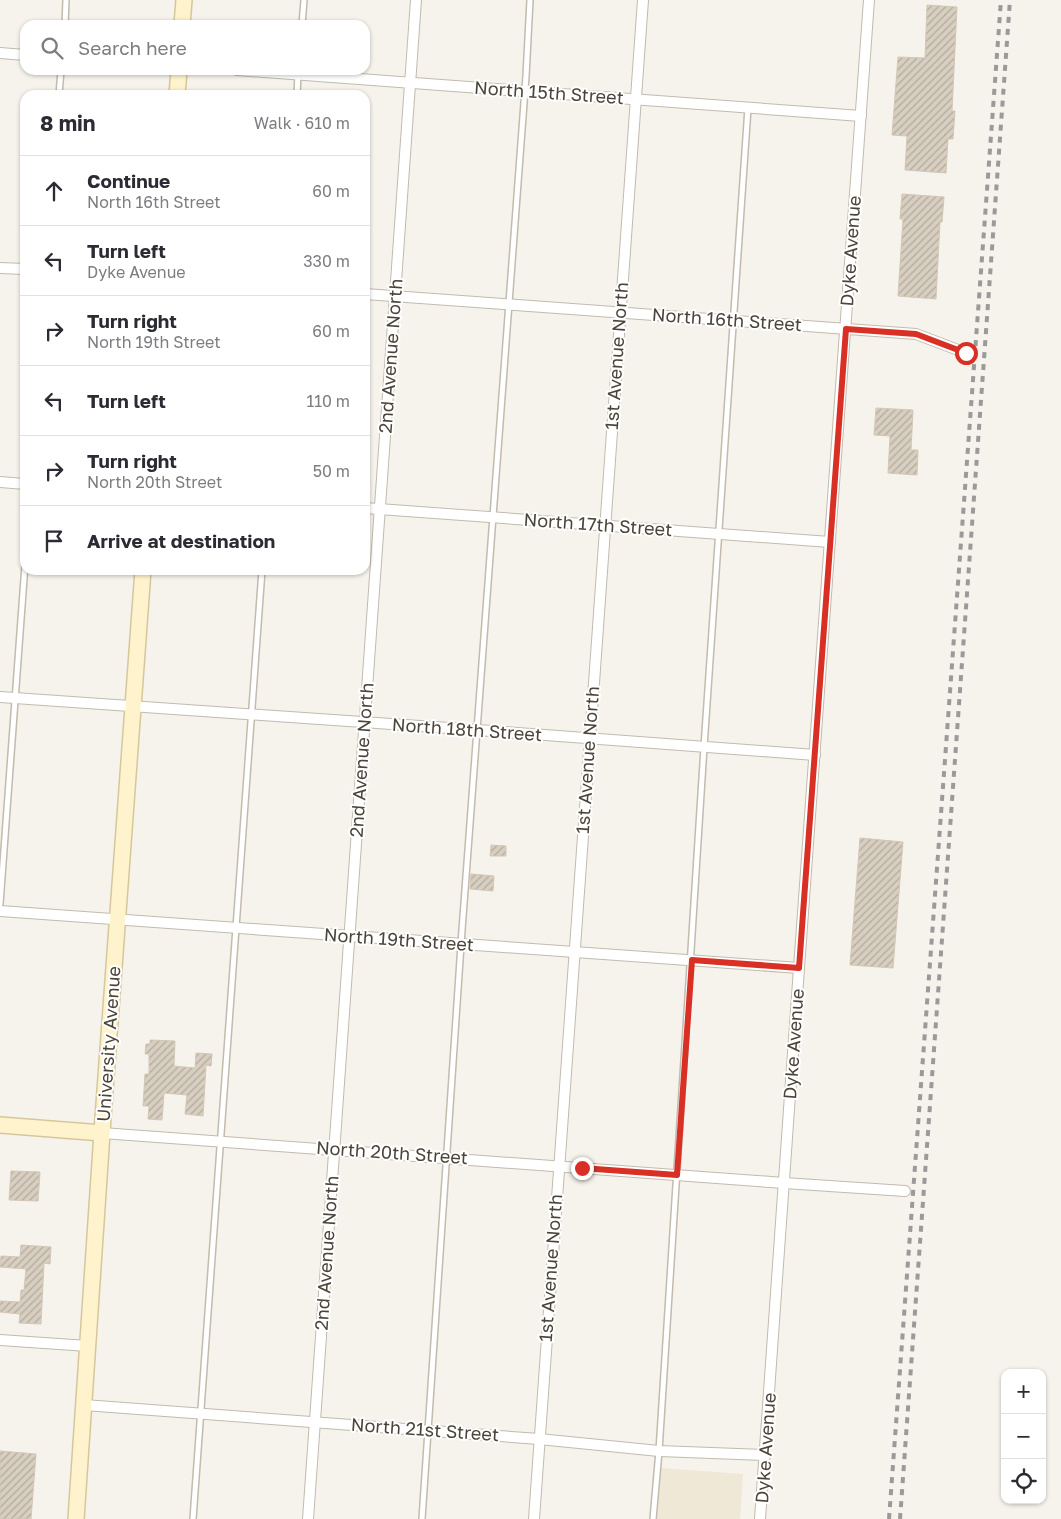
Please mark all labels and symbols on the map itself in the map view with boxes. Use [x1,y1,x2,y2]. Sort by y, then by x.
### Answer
street label: North 15th Street [474,76,625,108]
street label: Dyke Avenue [835,195,865,307]
street label: 2nd Avenue North [374,278,406,434]
street label: 1st Avenue North [600,281,632,431]
street label: North 16th Street [651,303,803,335]
route start [955,342,978,365]
street label: North 17th Street [523,508,673,540]
street label: 2nd Avenue North [345,682,377,838]
street label: 1st Avenue North [571,685,603,835]
street label: North 18th Street [391,713,543,745]
street label: North 19th Street [323,923,475,955]
street label: University Avenue [92,965,124,1123]
street label: Dyke Avenue [778,988,808,1100]
street label: North 20th Street [315,1136,469,1168]
route end [571,1157,594,1180]
street label: 2nd Avenue North [310,1175,342,1331]
street label: 1st Avenue North [534,1193,566,1343]
street label: Dyke Avenue [750,1392,780,1504]
street label: North 21st Street [350,1413,500,1445]

